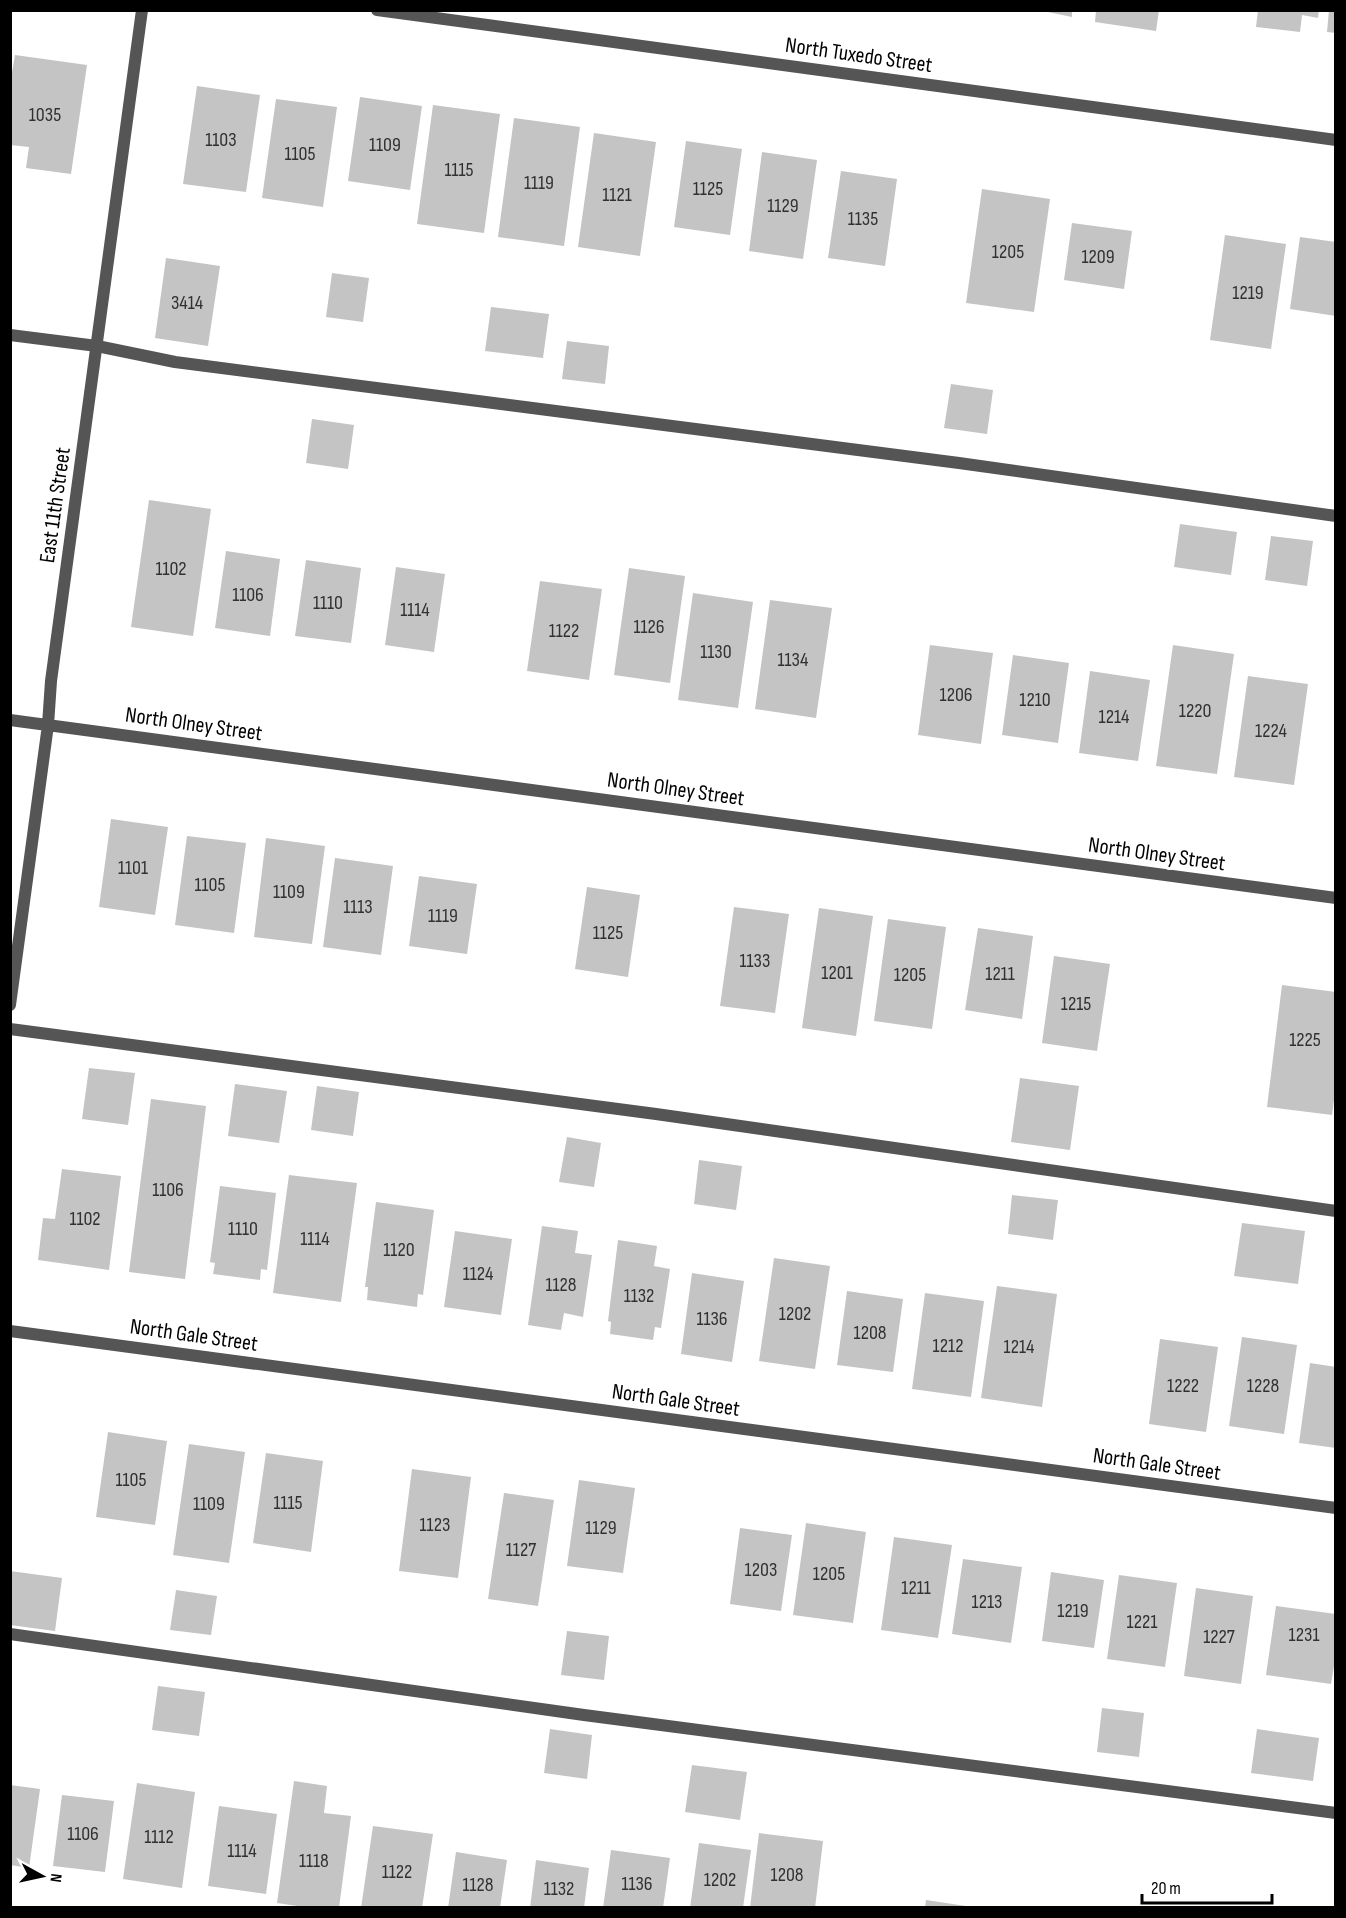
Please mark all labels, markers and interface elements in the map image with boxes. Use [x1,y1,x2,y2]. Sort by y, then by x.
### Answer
street label: North Tuxedo Street [784,32,934,79]
house number: 1035 [29,103,61,127]
house number: 1103 [205,128,237,152]
house number: 1109 [369,133,401,157]
house number: 1105 [285,142,315,166]
house number: 1115 [444,158,474,182]
house number: 1119 [524,171,554,195]
house number: 1125 [693,177,723,201]
house number: 1121 [602,183,632,207]
house number: 1129 [767,194,799,218]
house number: 1135 [848,207,878,231]
house number: 1205 [992,240,1024,264]
house number: 1209 [1081,245,1115,269]
house number: 1219 [1232,281,1264,305]
house number: 3414 [171,291,203,315]
street label: East 11th Street [34,445,77,565]
house number: 1102 [155,557,187,581]
house number: 1106 [232,583,264,607]
house number: 1110 [313,591,343,615]
house number: 1114 [400,598,430,622]
house number: 1126 [633,615,665,639]
house number: 1122 [549,619,579,643]
house number: 1130 [700,640,732,664]
house number: 1134 [778,648,808,672]
house number: 1206 [939,683,973,707]
house number: 1210 [1019,688,1051,712]
house number: 1220 [1179,699,1211,723]
street label: North Olney Street [124,702,264,747]
house number: 1214 [1099,705,1129,729]
house number: 1224 [1255,719,1287,743]
street label: North Olney Street [606,767,746,812]
street label: North Olney Street [1087,832,1227,877]
house number: 1101 [118,856,148,880]
house number: 1105 [195,873,225,897]
house number: 1109 [273,880,305,904]
house number: 1113 [343,895,373,919]
house number: 1119 [428,904,458,928]
house number: 1125 [593,921,623,945]
house number: 1133 [740,949,770,973]
house number: 1201 [821,961,853,985]
house number: 1211 [985,962,1015,986]
house number: 1205 [894,963,926,987]
house number: 1215 [1061,992,1091,1016]
house number: 1225 [1289,1028,1321,1052]
house number: 1106 [152,1178,184,1202]
house number: 1102 [69,1207,101,1231]
house number: 1110 [228,1217,258,1241]
house number: 1114 [300,1227,330,1251]
house number: 1120 [383,1238,415,1262]
house number: 1124 [463,1262,493,1286]
house number: 1128 [545,1273,577,1297]
house number: 1132 [624,1284,654,1308]
house number: 1202 [779,1302,811,1326]
house number: 1136 [696,1307,728,1331]
street label: North Gale Street [128,1313,260,1358]
house number: 1208 [853,1321,887,1345]
house number: 1212 [933,1334,963,1358]
house number: 1214 [1004,1335,1034,1359]
house number: 1222 [1167,1374,1199,1398]
house number: 1228 [1247,1374,1279,1398]
street label: North Gale Street [610,1378,742,1423]
street label: North Gale Street [1091,1442,1223,1487]
house number: 1105 [116,1468,146,1492]
house number: 1115 [273,1491,303,1515]
house number: 1109 [193,1492,225,1516]
house number: 1123 [420,1513,450,1537]
house number: 1129 [585,1516,617,1540]
house number: 1127 [506,1538,536,1562]
house number: 1203 [745,1558,777,1582]
house number: 1205 [813,1562,845,1586]
house number: 1211 [901,1576,931,1600]
house number: 1213 [972,1590,1002,1614]
house number: 1219 [1057,1599,1089,1623]
house number: 1221 [1127,1610,1157,1634]
house number: 1231 [1289,1623,1319,1647]
house number: 1227 [1203,1625,1235,1649]
house number: 1106 [67,1822,99,1846]
house number: 1112 [144,1825,174,1849]
house number: 1114 [227,1839,257,1863]
north arrow [12,1846,72,1906]
house number: 1118 [299,1849,329,1873]
house number: 1122 [382,1860,412,1884]
house number: 1208 [770,1863,804,1887]
scale bar [1142,1867,1272,1905]
house number: 1202 [704,1868,736,1892]
text: N [45,1872,65,1883]
house number: 1136 [621,1872,653,1896]
house number: 1128 [462,1873,494,1897]
house number: 1132 [544,1877,574,1901]
text: 20 m [1151,1878,1181,1899]

